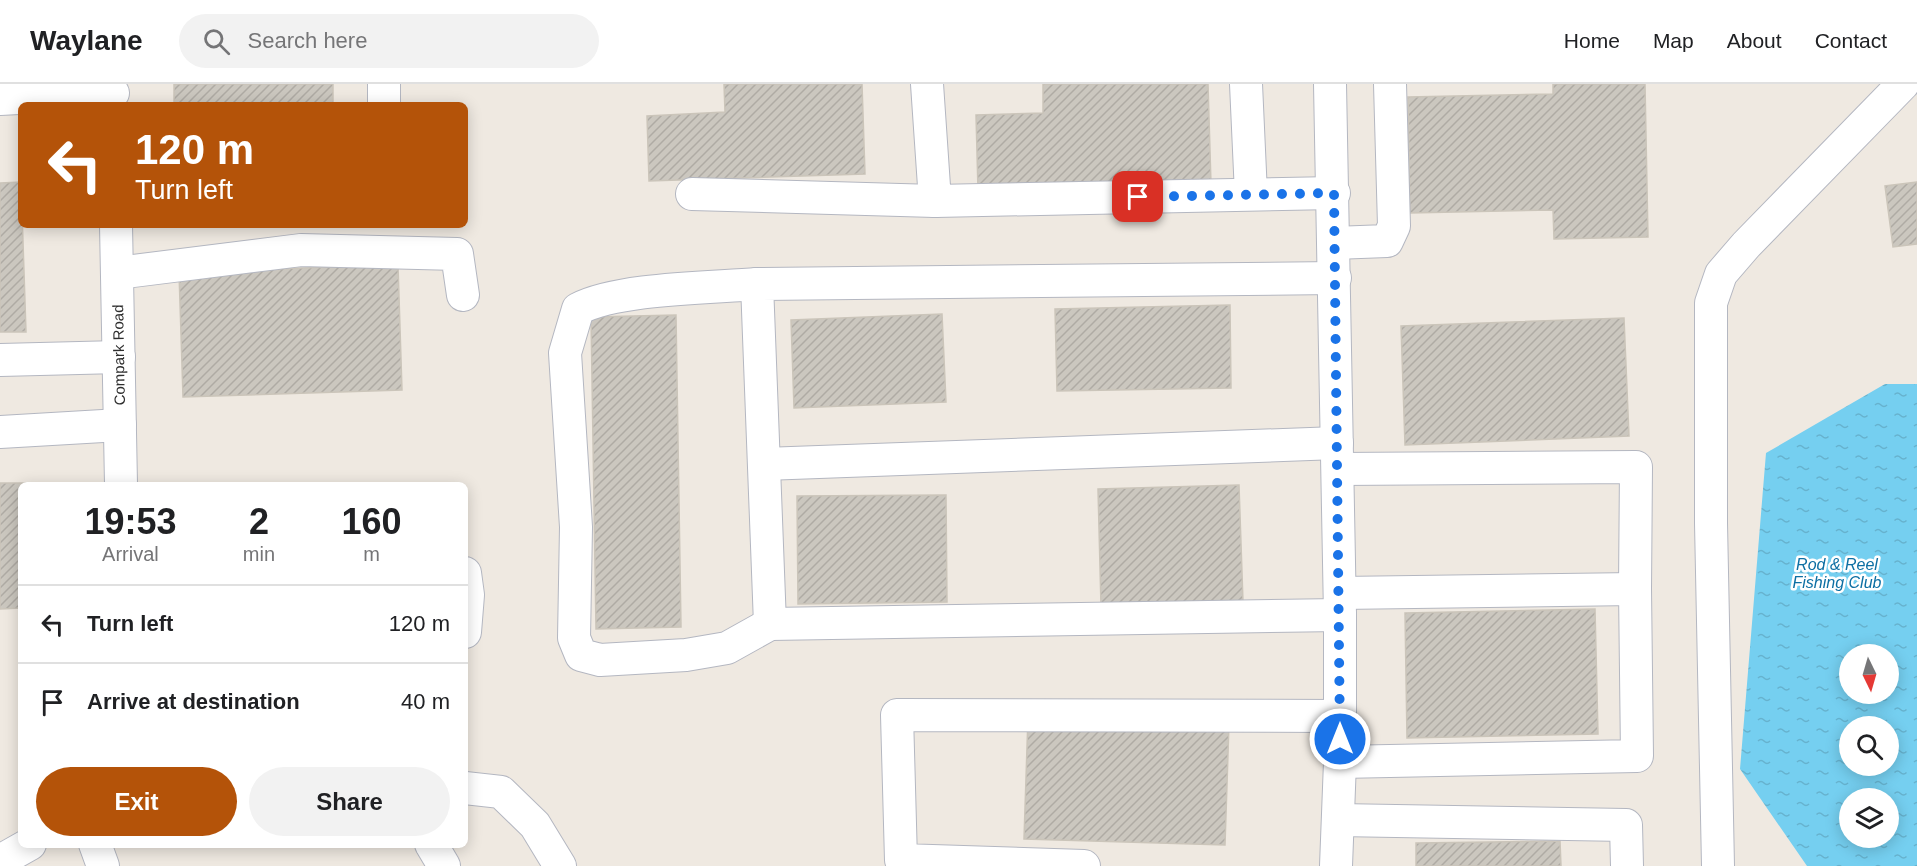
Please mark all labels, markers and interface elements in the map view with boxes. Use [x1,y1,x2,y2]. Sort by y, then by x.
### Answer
search box [179,14,599,68]
text: Waylane [30,25,143,56]
icon: search [200,25,233,58]
text: Search here [248,28,367,53]
text: Home [1564,29,1620,52]
text: Map [1653,29,1694,52]
text: About [1727,29,1782,52]
text: Contact [1815,29,1887,52]
icon: left [36,126,114,204]
text: 120 m [135,126,254,173]
pin [1112,171,1163,222]
text: Turn left [135,175,233,205]
icon: arrive [1121,180,1154,213]
street label: Compark Road [109,304,128,406]
text: 19:53 [84,501,176,542]
text: 2 [249,501,269,542]
text: 160 [341,501,402,542]
text: Arrival [102,543,159,565]
text: min [243,543,275,565]
text: m [363,543,380,565]
water label: Rod & Reel Fishing Club [1793,556,1882,591]
icon: left [36,608,69,641]
text: Turn left [87,611,173,636]
text: 120 m [389,611,450,636]
north arrow [1839,644,1899,704]
map controls [1839,644,1899,848]
icon: arrive [36,686,69,719]
text: Arrive at destination [87,689,300,714]
text: 40 m [401,689,450,714]
position arrow [1308,707,1372,771]
button: search [1839,716,1899,776]
button: Exit [36,767,237,836]
button: Share [249,767,450,836]
button: layers [1839,788,1899,848]

